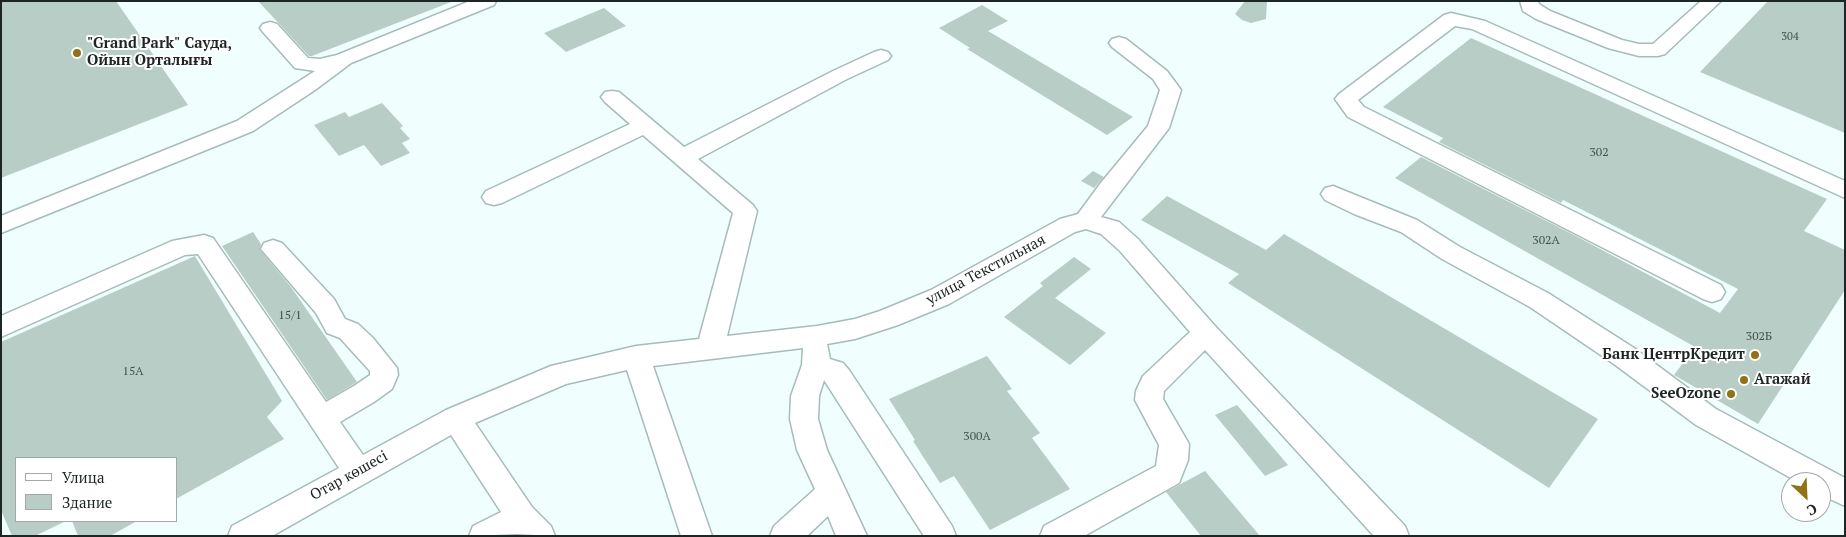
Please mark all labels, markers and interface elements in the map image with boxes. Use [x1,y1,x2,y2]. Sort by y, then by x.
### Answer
house number: 304 [1781,30,1799,44]
place label: "Grand Park" Сауда, Ойын Орталығы [87,35,232,70]
marker: "Grand Park" Сауда, Ойын Орталығы [71,47,83,59]
house number: 302 [1589,146,1609,160]
street label: улица Текстильная [923,231,1049,309]
house number: 302А [1532,234,1560,248]
house number: 15/1 [278,309,302,323]
house number: 302Б [1746,330,1772,344]
place label: Банк ЦентрКредит [1602,346,1745,364]
marker: Банк ЦентрКредит [1749,349,1761,361]
house number: 15А [123,365,143,379]
place label: Агажай [1754,371,1811,389]
marker: Агажай [1738,374,1750,386]
place label: SeeОzone [1651,385,1721,403]
marker: SeeОzone [1725,388,1737,400]
house number: 300А [963,430,991,444]
street label: Отар көшесі [307,447,391,505]
legend [15,457,178,522]
text: Улица [62,467,105,487]
north arrow [1781,472,1831,522]
text: Здание [62,492,112,512]
text: С [1804,500,1820,521]

